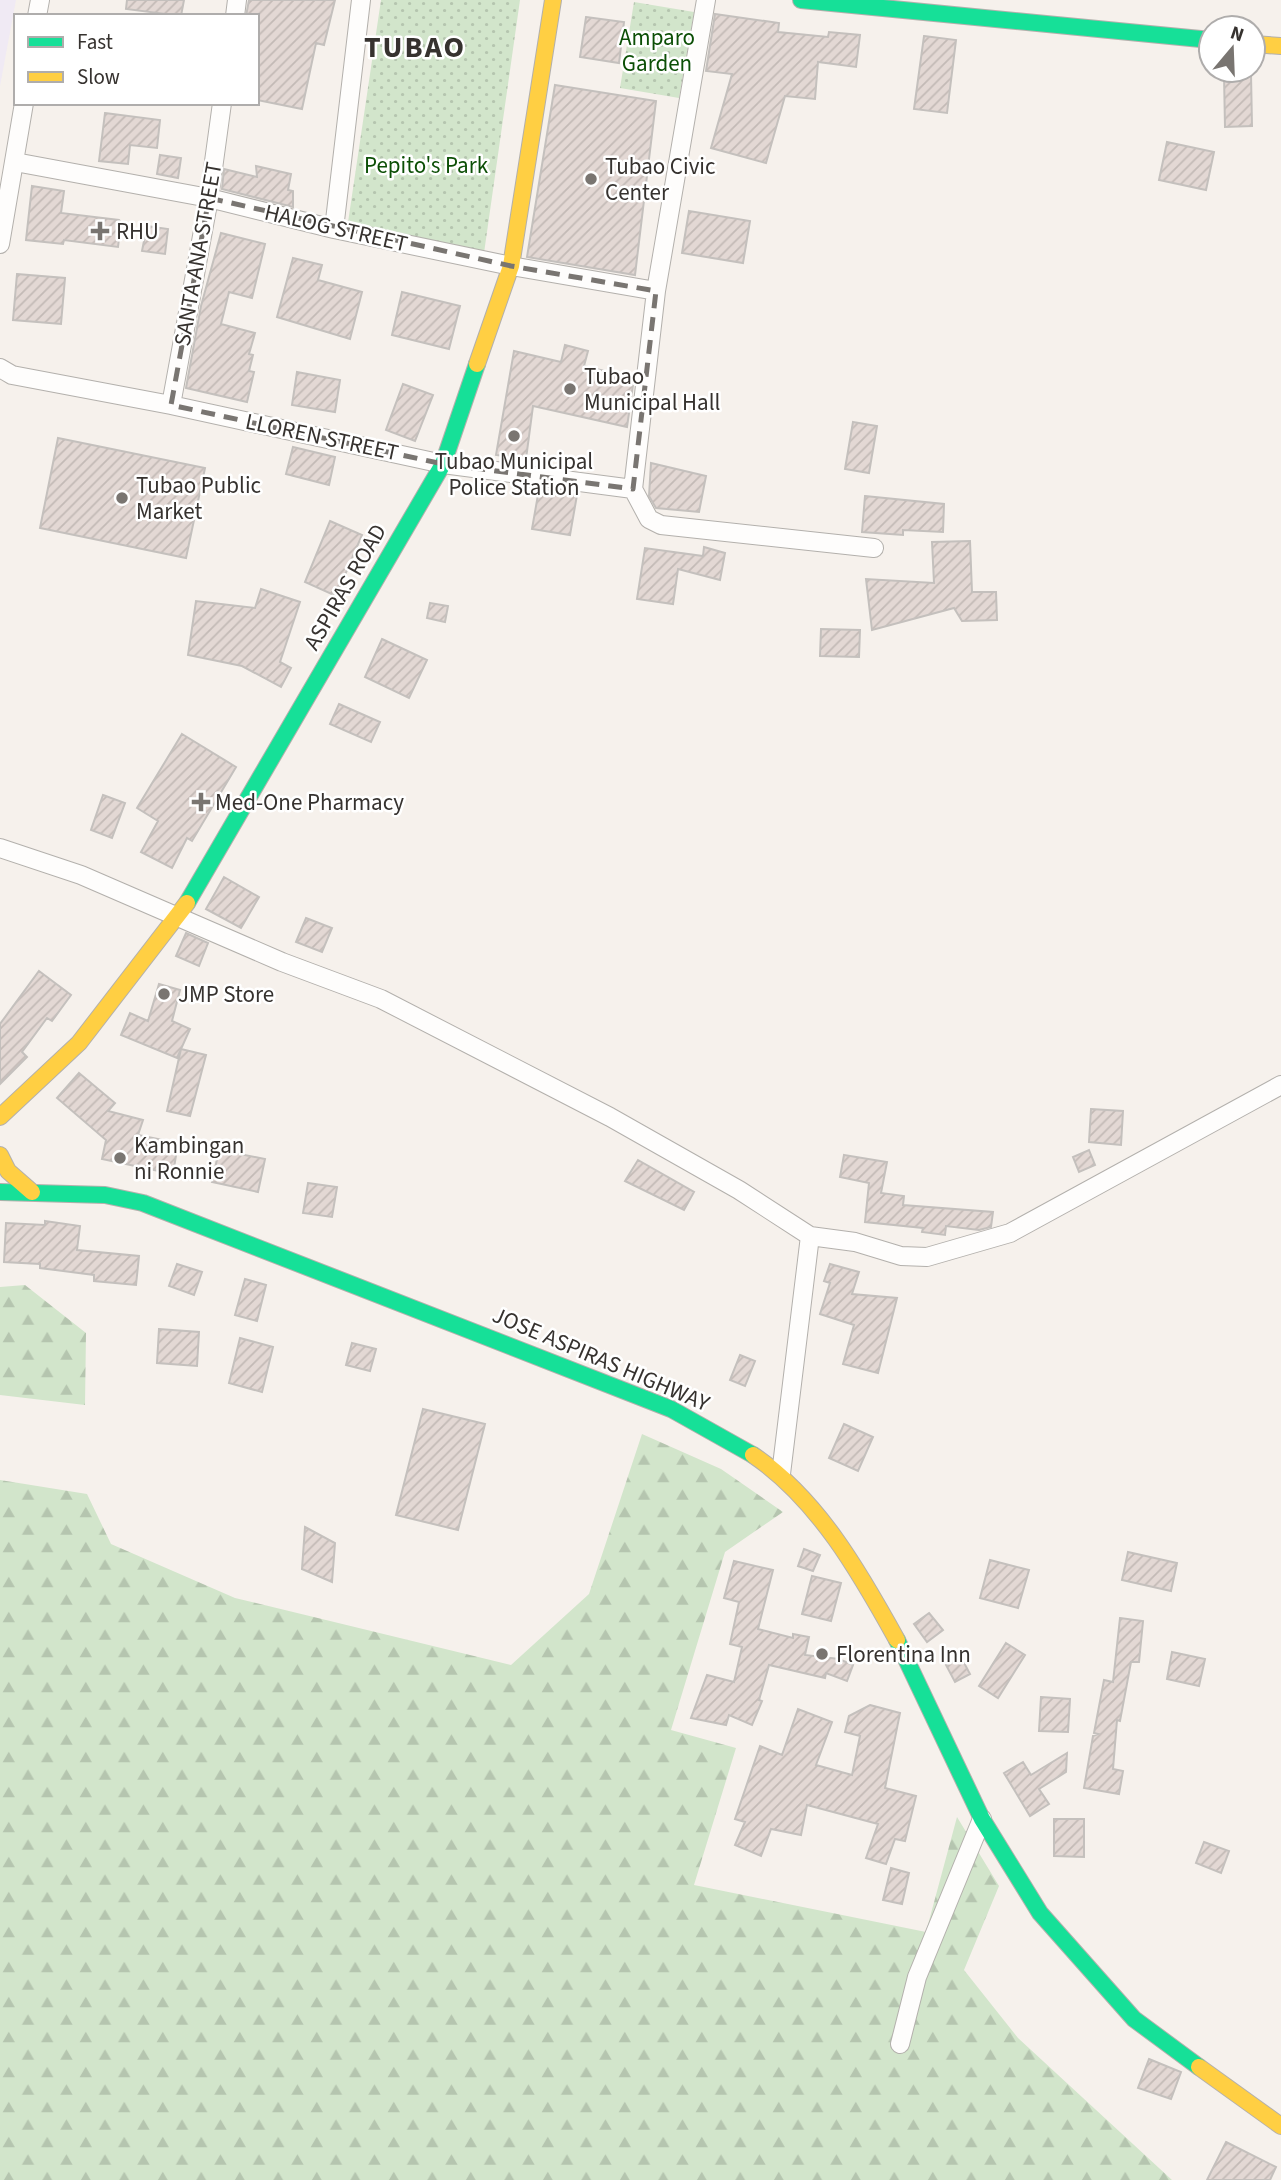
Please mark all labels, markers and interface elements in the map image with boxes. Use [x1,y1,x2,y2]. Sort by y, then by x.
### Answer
legend [14,14,259,105]
north arrow [1197,14,1267,84]
text: N [1227,20,1247,49]
park label: Amparo Garden [619,21,695,80]
district label: TUBAO [364,26,466,69]
text: Fast [77,27,113,57]
text: Slow [77,62,120,92]
park label: Pepito's Park [364,149,489,182]
place label: Tubao Civic Center [605,150,716,209]
street label: SANTA ANA STREET [166,159,230,349]
marker: Tubao Civic Center [583,171,599,187]
street label: HALOG STREET [261,196,411,260]
place label: RHU [116,215,159,248]
marker: RHU [90,221,110,241]
place label: Tubao Municipal Hall [584,360,720,419]
marker: Tubao Municipal Hall [562,381,578,397]
street label: LLOREN STREET [243,405,401,469]
marker: Tubao Municipal Police Station [506,428,522,444]
place label: Tubao Municipal Police Station [435,445,593,504]
place label: Tubao Public Market [136,469,261,528]
marker: Tubao Public Market [114,490,130,506]
street label: ASPIRAS ROAD [295,518,395,656]
place label: Med-One Pharmacy [215,786,404,819]
marker: Med-One Pharmacy [193,794,209,810]
place label: JMP Store [178,978,274,1011]
marker: JMP Store [156,986,172,1002]
place label: Kambingan ni Ronnie [134,1129,244,1188]
marker: Kambingan ni Ronnie [112,1150,128,1166]
street label: JOSE ASPIRAS HIGHWAY [487,1298,715,1420]
place label: Florentina Inn [836,1638,971,1671]
marker: Florentina Inn [814,1646,830,1662]

